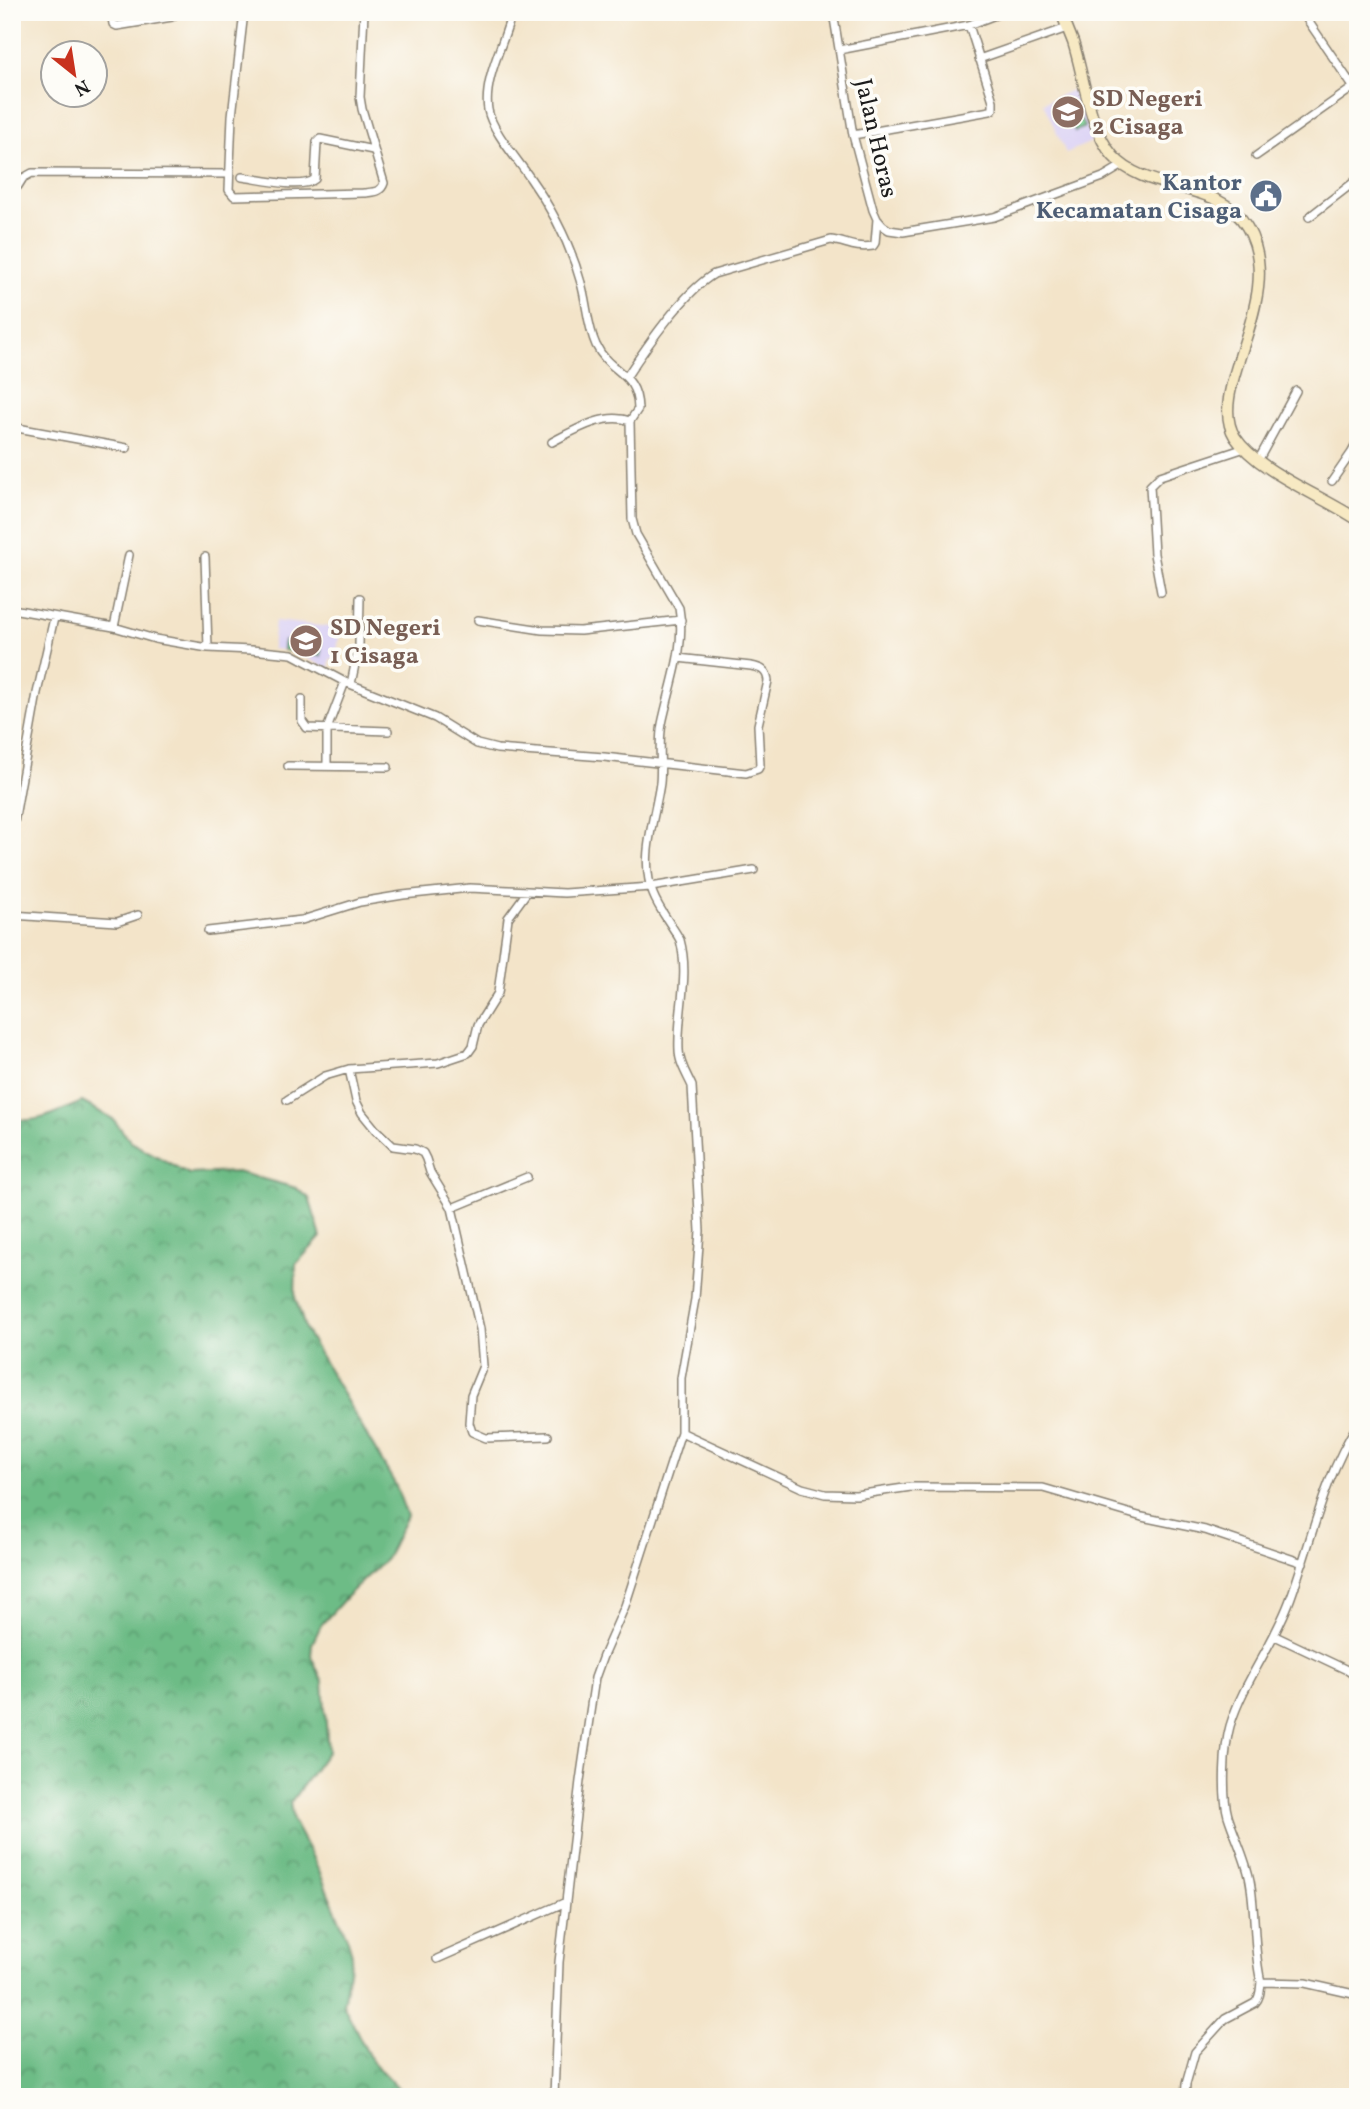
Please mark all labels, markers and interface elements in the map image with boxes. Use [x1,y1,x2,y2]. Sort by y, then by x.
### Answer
north arrow [38,38,108,108]
text: N [69,72,94,102]
street label: Jalan Horas [845,76,905,201]
place label: SD Negeri 2 Cisaga [1092,83,1203,145]
school or university icon: SD Negeri 2 Cisaga [1049,93,1087,131]
place label: Kantor Kecamatan Cisaga [1036,167,1242,229]
public building icon: Kantor Kecamatan Cisaga [1247,177,1285,215]
place label: SD Negeri 1 Cisaga [330,612,441,674]
school or university icon: SD Negeri 1 Cisaga [287,622,325,660]

